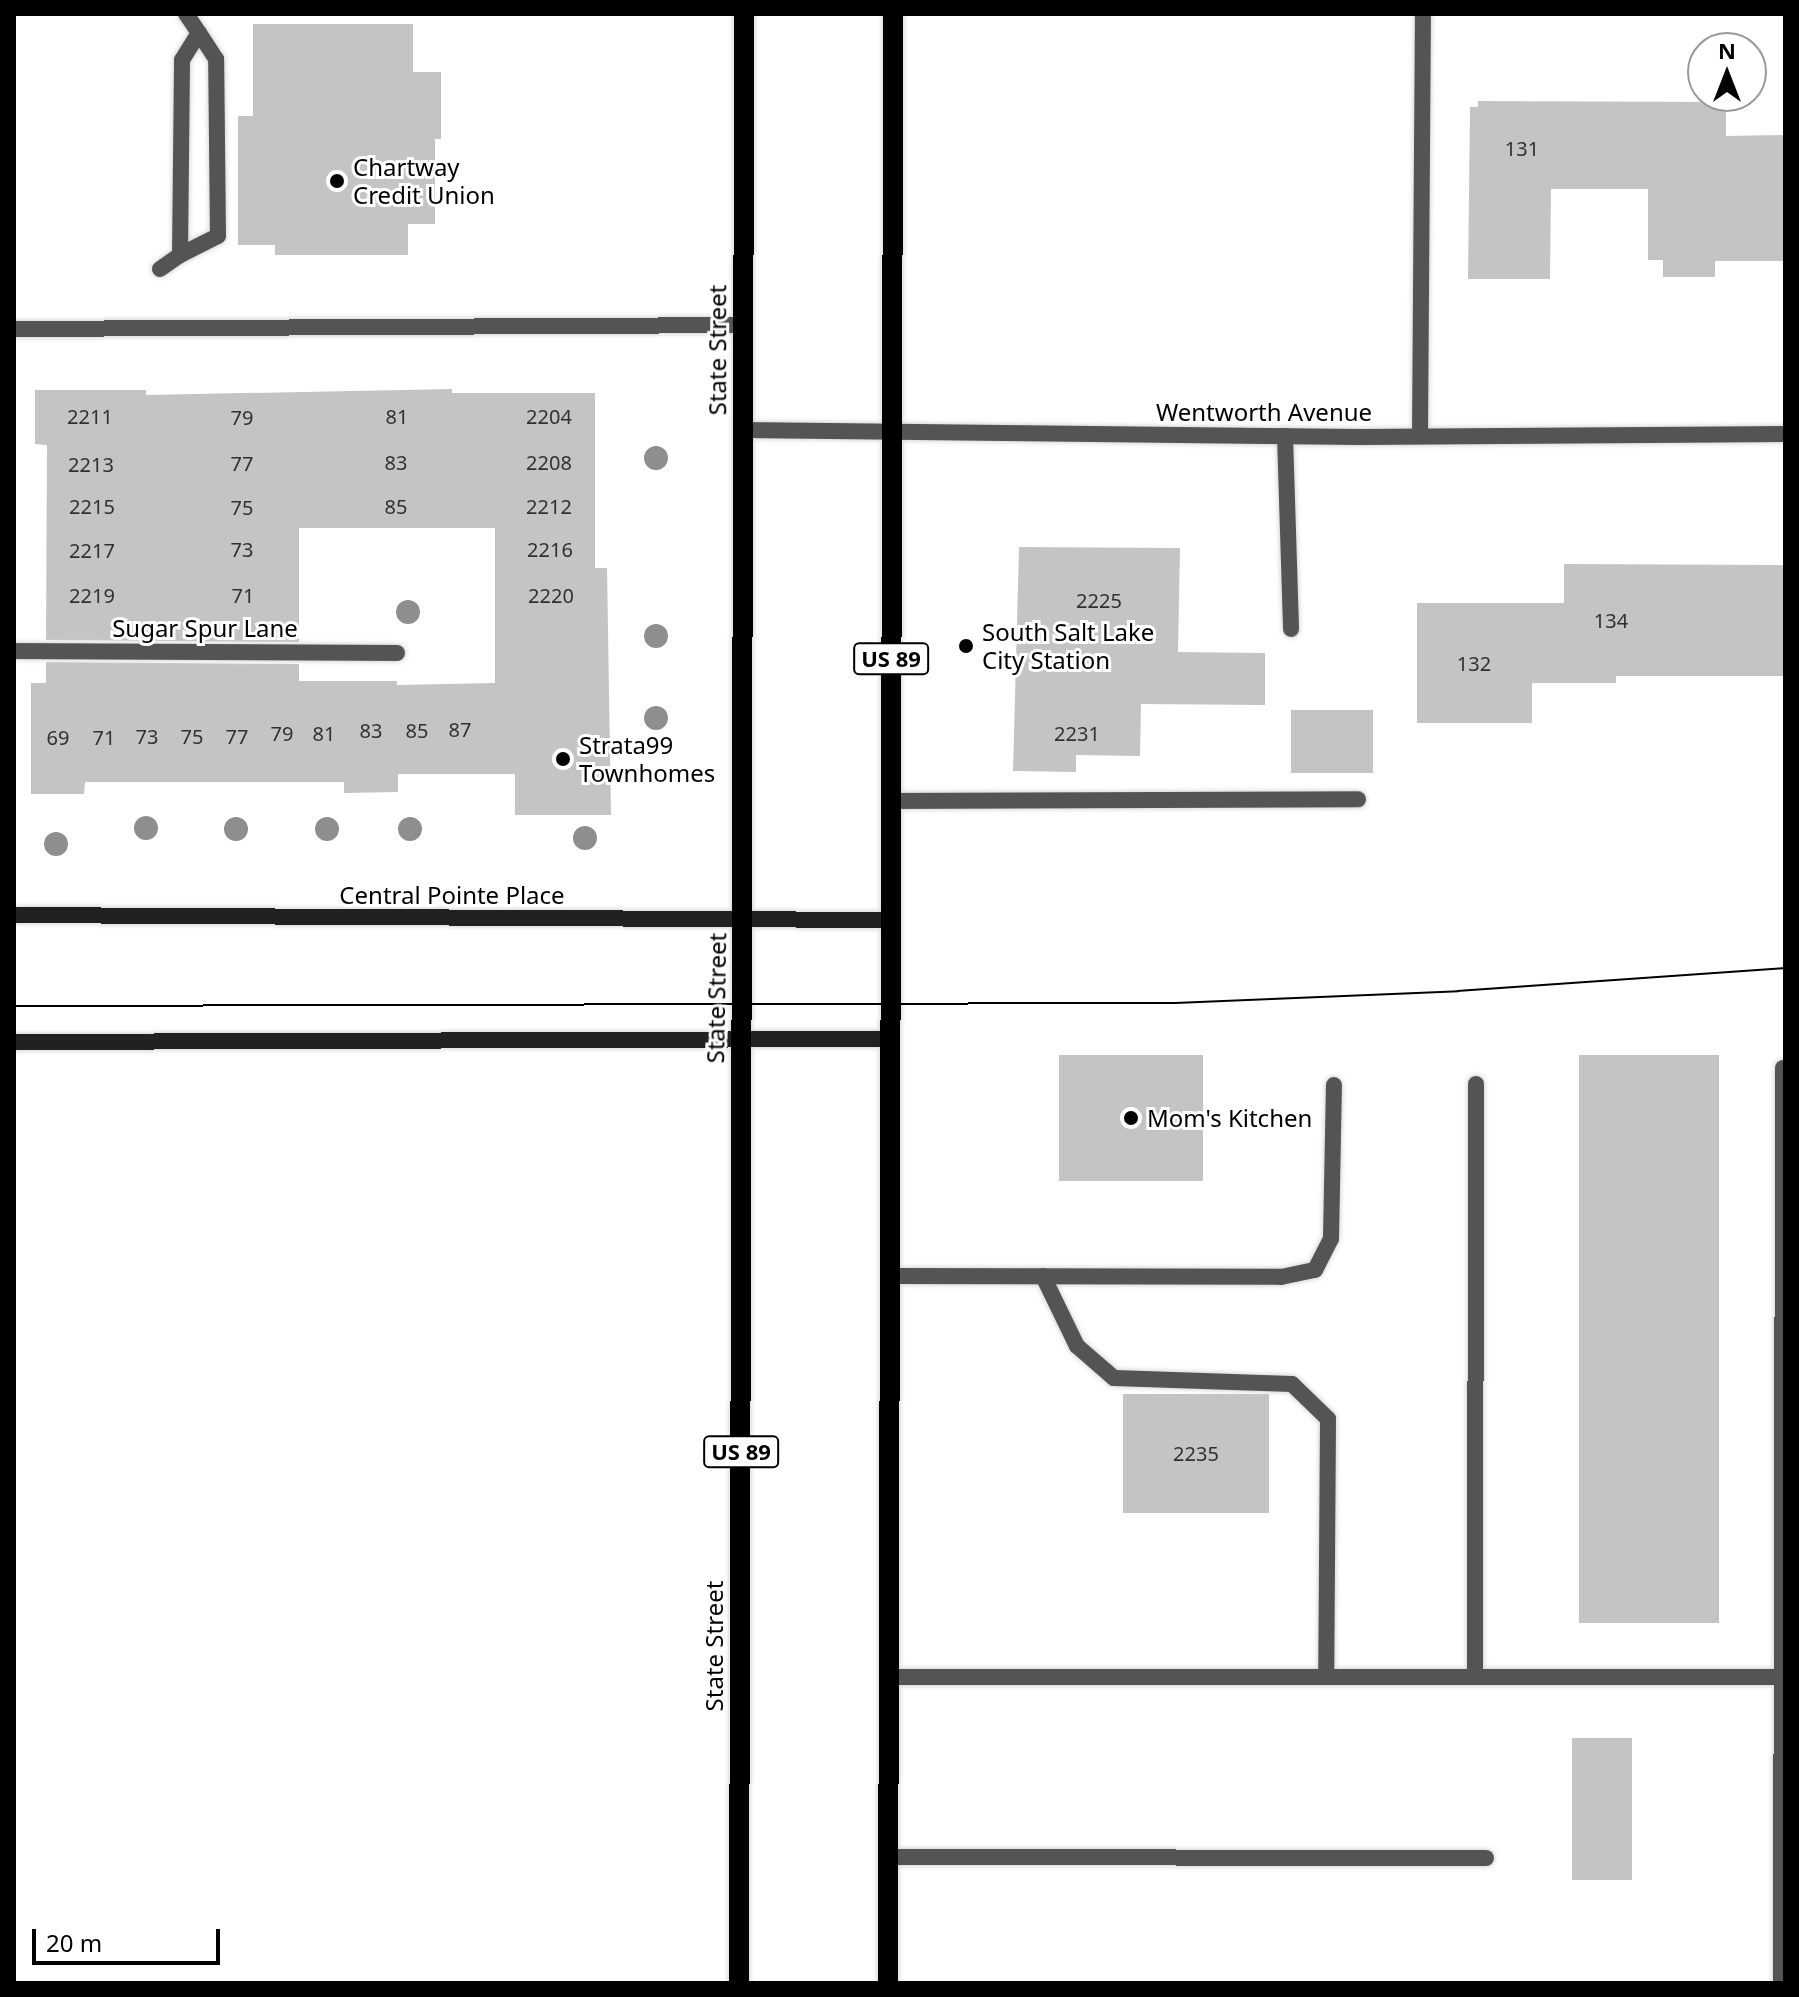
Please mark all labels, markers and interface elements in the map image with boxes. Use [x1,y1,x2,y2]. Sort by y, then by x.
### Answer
north arrow [1687,32,1767,112]
text: N [1718,35,1736,65]
house number: 131 [1505,136,1539,160]
place label: Chartway Credit Union [353,153,495,209]
marker: Chartway Credit Union [328,172,346,190]
street label: State Street [703,285,731,415]
street label: Wentworth Avenue [1156,398,1372,426]
house number: 2211 [67,404,113,428]
house number: 81 [386,404,408,428]
house number: 2204 [526,404,572,428]
house number: 79 [231,405,253,429]
house number: 83 [385,450,407,474]
house number: 2208 [526,450,572,474]
house number: 77 [231,451,253,475]
house number: 2213 [68,452,114,476]
house number: 2215 [69,494,115,518]
house number: 85 [385,494,407,518]
house number: 2212 [526,494,572,518]
house number: 75 [231,495,253,519]
house number: 73 [231,537,253,561]
house number: 2216 [527,537,573,561]
house number: 2217 [69,538,115,562]
house number: 2219 [69,583,115,607]
house number: 71 [232,583,254,607]
house number: 2220 [528,583,574,607]
house number: 2225 [1076,588,1122,612]
house number: 134 [1594,608,1628,632]
street label: Sugar Spur Lane [112,614,298,642]
place label: South Salt Lake City Station [982,618,1154,674]
marker: South Salt Lake City Station [957,637,975,655]
road number: US 89 [853,641,929,677]
house number: 132 [1457,651,1491,675]
house number: 87 [449,717,471,741]
house number: 83 [360,718,382,742]
house number: 85 [406,718,428,742]
house number: 79 [271,721,293,745]
house number: 81 [313,721,335,745]
house number: 2231 [1054,721,1100,745]
house number: 73 [136,724,158,748]
house number: 75 [181,724,203,748]
house number: 77 [226,724,248,748]
house number: 69 [47,725,69,749]
house number: 71 [93,725,115,749]
place label: Strata99 Townhomes [579,731,715,787]
marker: Strata99 Townhomes [554,750,572,768]
street label: Central Pointe Place [339,881,565,909]
street label: State Street [700,932,732,1064]
place label: Mom's Kitchen [1147,1104,1312,1132]
marker: Mom's Kitchen [1122,1109,1140,1127]
road number: US 89 [703,1434,779,1470]
house number: 2235 [1173,1441,1219,1465]
street label: State Street [700,1581,728,1711]
scale bar [36,1913,224,1963]
text: 20 m [46,1926,102,1959]

